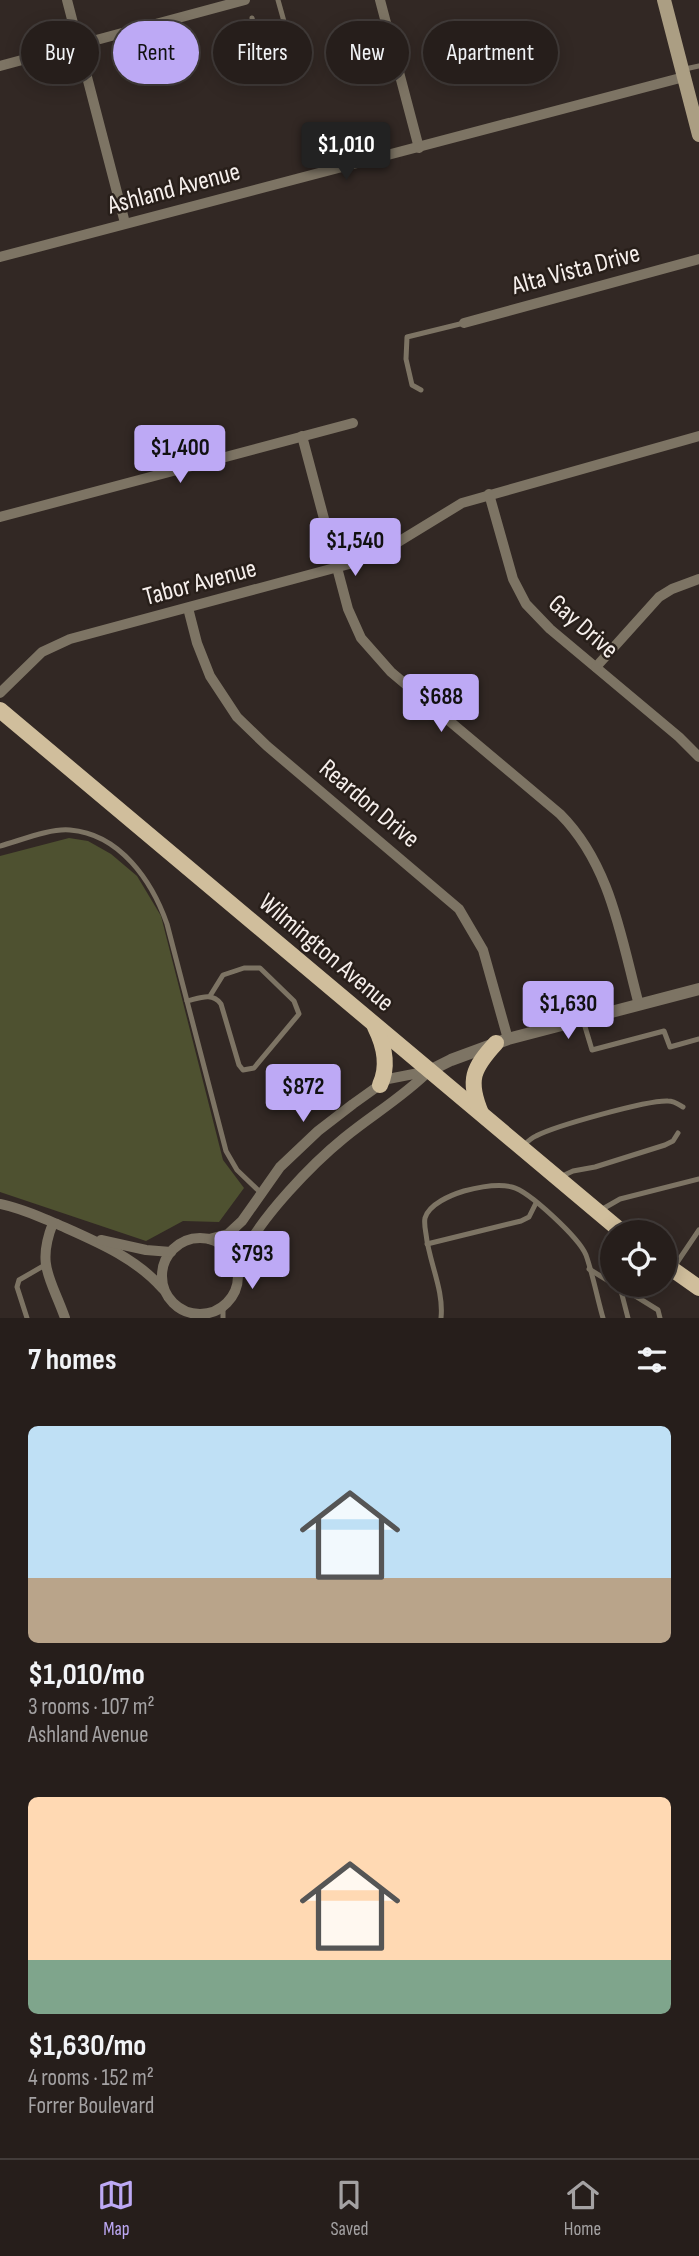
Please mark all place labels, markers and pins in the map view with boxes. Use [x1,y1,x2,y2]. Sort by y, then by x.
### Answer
pin: $1,010 [289,122,403,182]
pin: $1,400 [123,426,237,485]
pin: $1,540 [298,518,412,578]
pin: $688 [400,674,482,734]
pin: $1,630 [511,982,625,1041]
pin: $872 [262,1064,344,1124]
pin: $793 [211,1232,293,1291]

